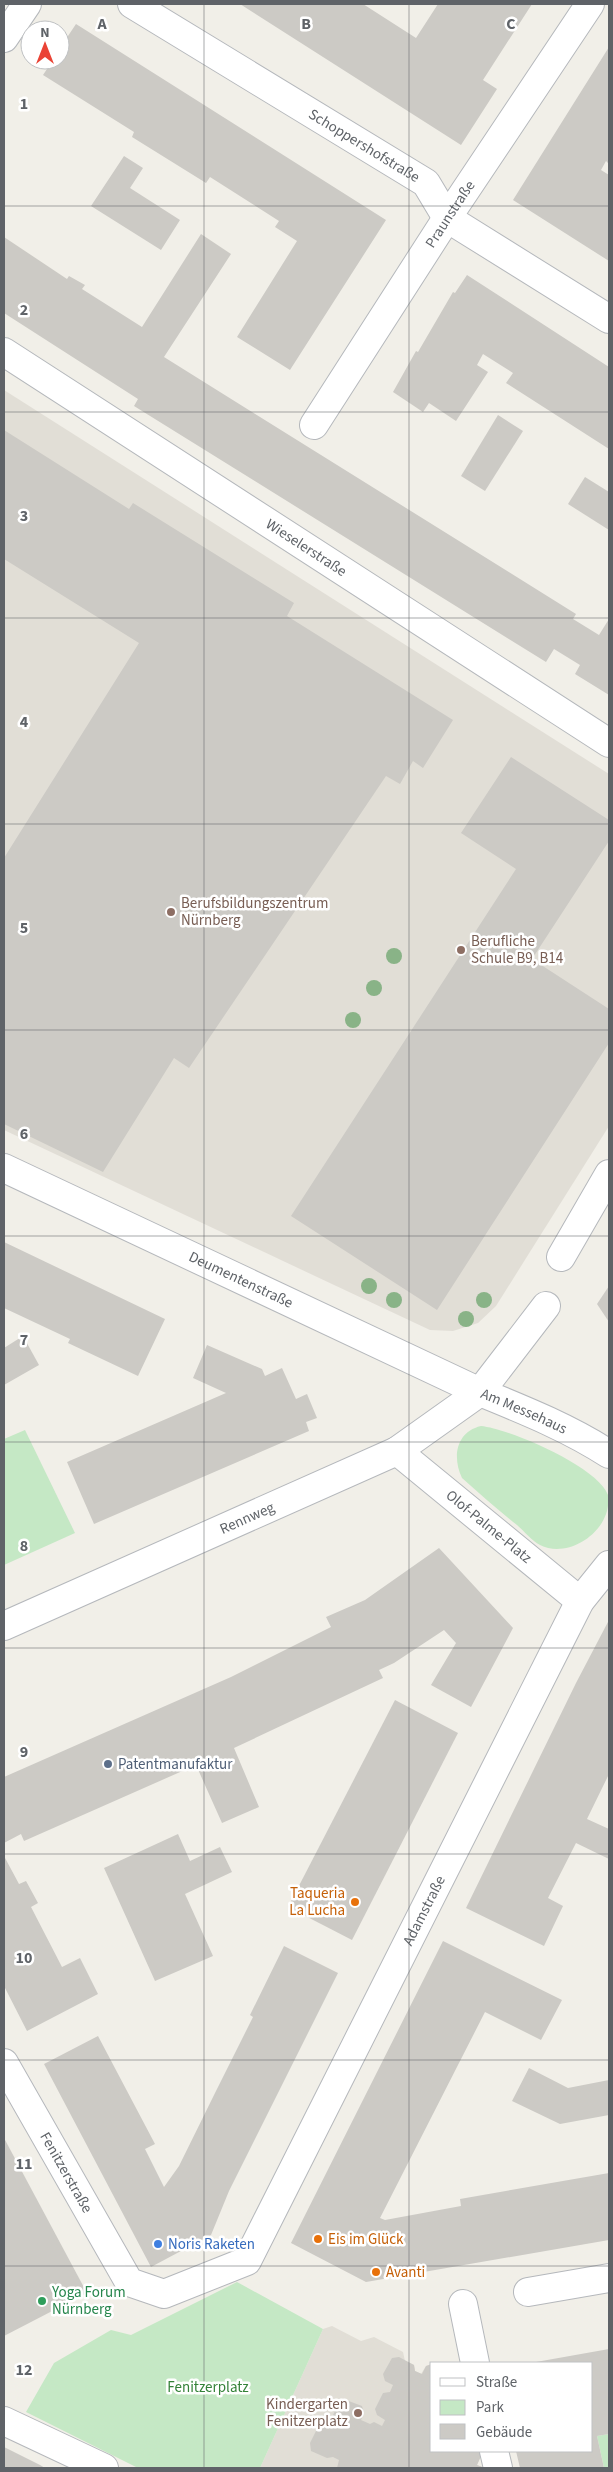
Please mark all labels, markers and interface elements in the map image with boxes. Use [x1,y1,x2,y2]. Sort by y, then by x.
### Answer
text: A [96,13,107,35]
text: B [301,13,311,35]
text: C [506,13,516,35]
north arrow [20,20,70,70]
text: N [40,23,50,43]
text: 1 [20,93,28,115]
street label: Schoppershofstraße [305,103,424,187]
street label: Praunstraße [420,176,480,252]
text: 2 [20,299,28,321]
text: 3 [20,505,28,527]
street label: Wieselerstraße [262,513,351,581]
text: 4 [20,711,29,733]
place label: Berufsbildungszentrum Nürnberg [181,893,328,931]
marker: Berufsbildungszentrum Nürnberg [165,906,177,918]
text: 5 [20,917,28,939]
place label: Berufliche Schule B9, B14 [471,931,564,969]
marker: Berufliche Schule B9, B14 [455,944,467,956]
text: 6 [20,1123,28,1145]
street label: Deumentenstraße [185,1246,297,1313]
text: 7 [20,1329,28,1351]
street label: Am Messehaus [478,1383,571,1439]
street label: Olof-Palme-Platz [441,1485,537,1568]
street label: Rennweg [216,1496,278,1539]
text: 8 [20,1535,28,1557]
text: 9 [20,1741,28,1763]
place label: Patentmanufaktur [118,1754,233,1775]
marker: Patentmanufaktur [102,1758,114,1770]
street label: Adamstraße [397,1872,450,1949]
place label: Taqueria La Lucha [289,1883,345,1921]
marker: Taqueria La Lucha [349,1896,361,1908]
text: 10 [16,1947,32,1969]
street label: Fenitzerstraße [35,2128,98,2217]
text: 11 [16,2153,32,2175]
place label: Eis im Glück [328,2229,404,2250]
marker: Eis im Glück [312,2233,324,2245]
place label: Noris Raketen [168,2234,255,2255]
marker: Noris Raketen [152,2238,164,2250]
place label: Avanti [386,2262,425,2283]
marker: Avanti [370,2266,382,2278]
place label: Yoga Forum Nürnberg [51,2282,126,2320]
marker: Yoga Forum Nürnberg [36,2295,48,2307]
text: 12 [16,2359,32,2381]
legend [430,2362,593,2452]
text: Straße [476,2372,517,2393]
park label: Fenitzerplatz [167,2377,249,2398]
place label: Kindergarten Fenitzerplatz [266,2394,348,2432]
text: Park [476,2397,505,2418]
marker: Kindergarten Fenitzerplatz [352,2407,364,2419]
text: Gebäude [476,2422,532,2443]

